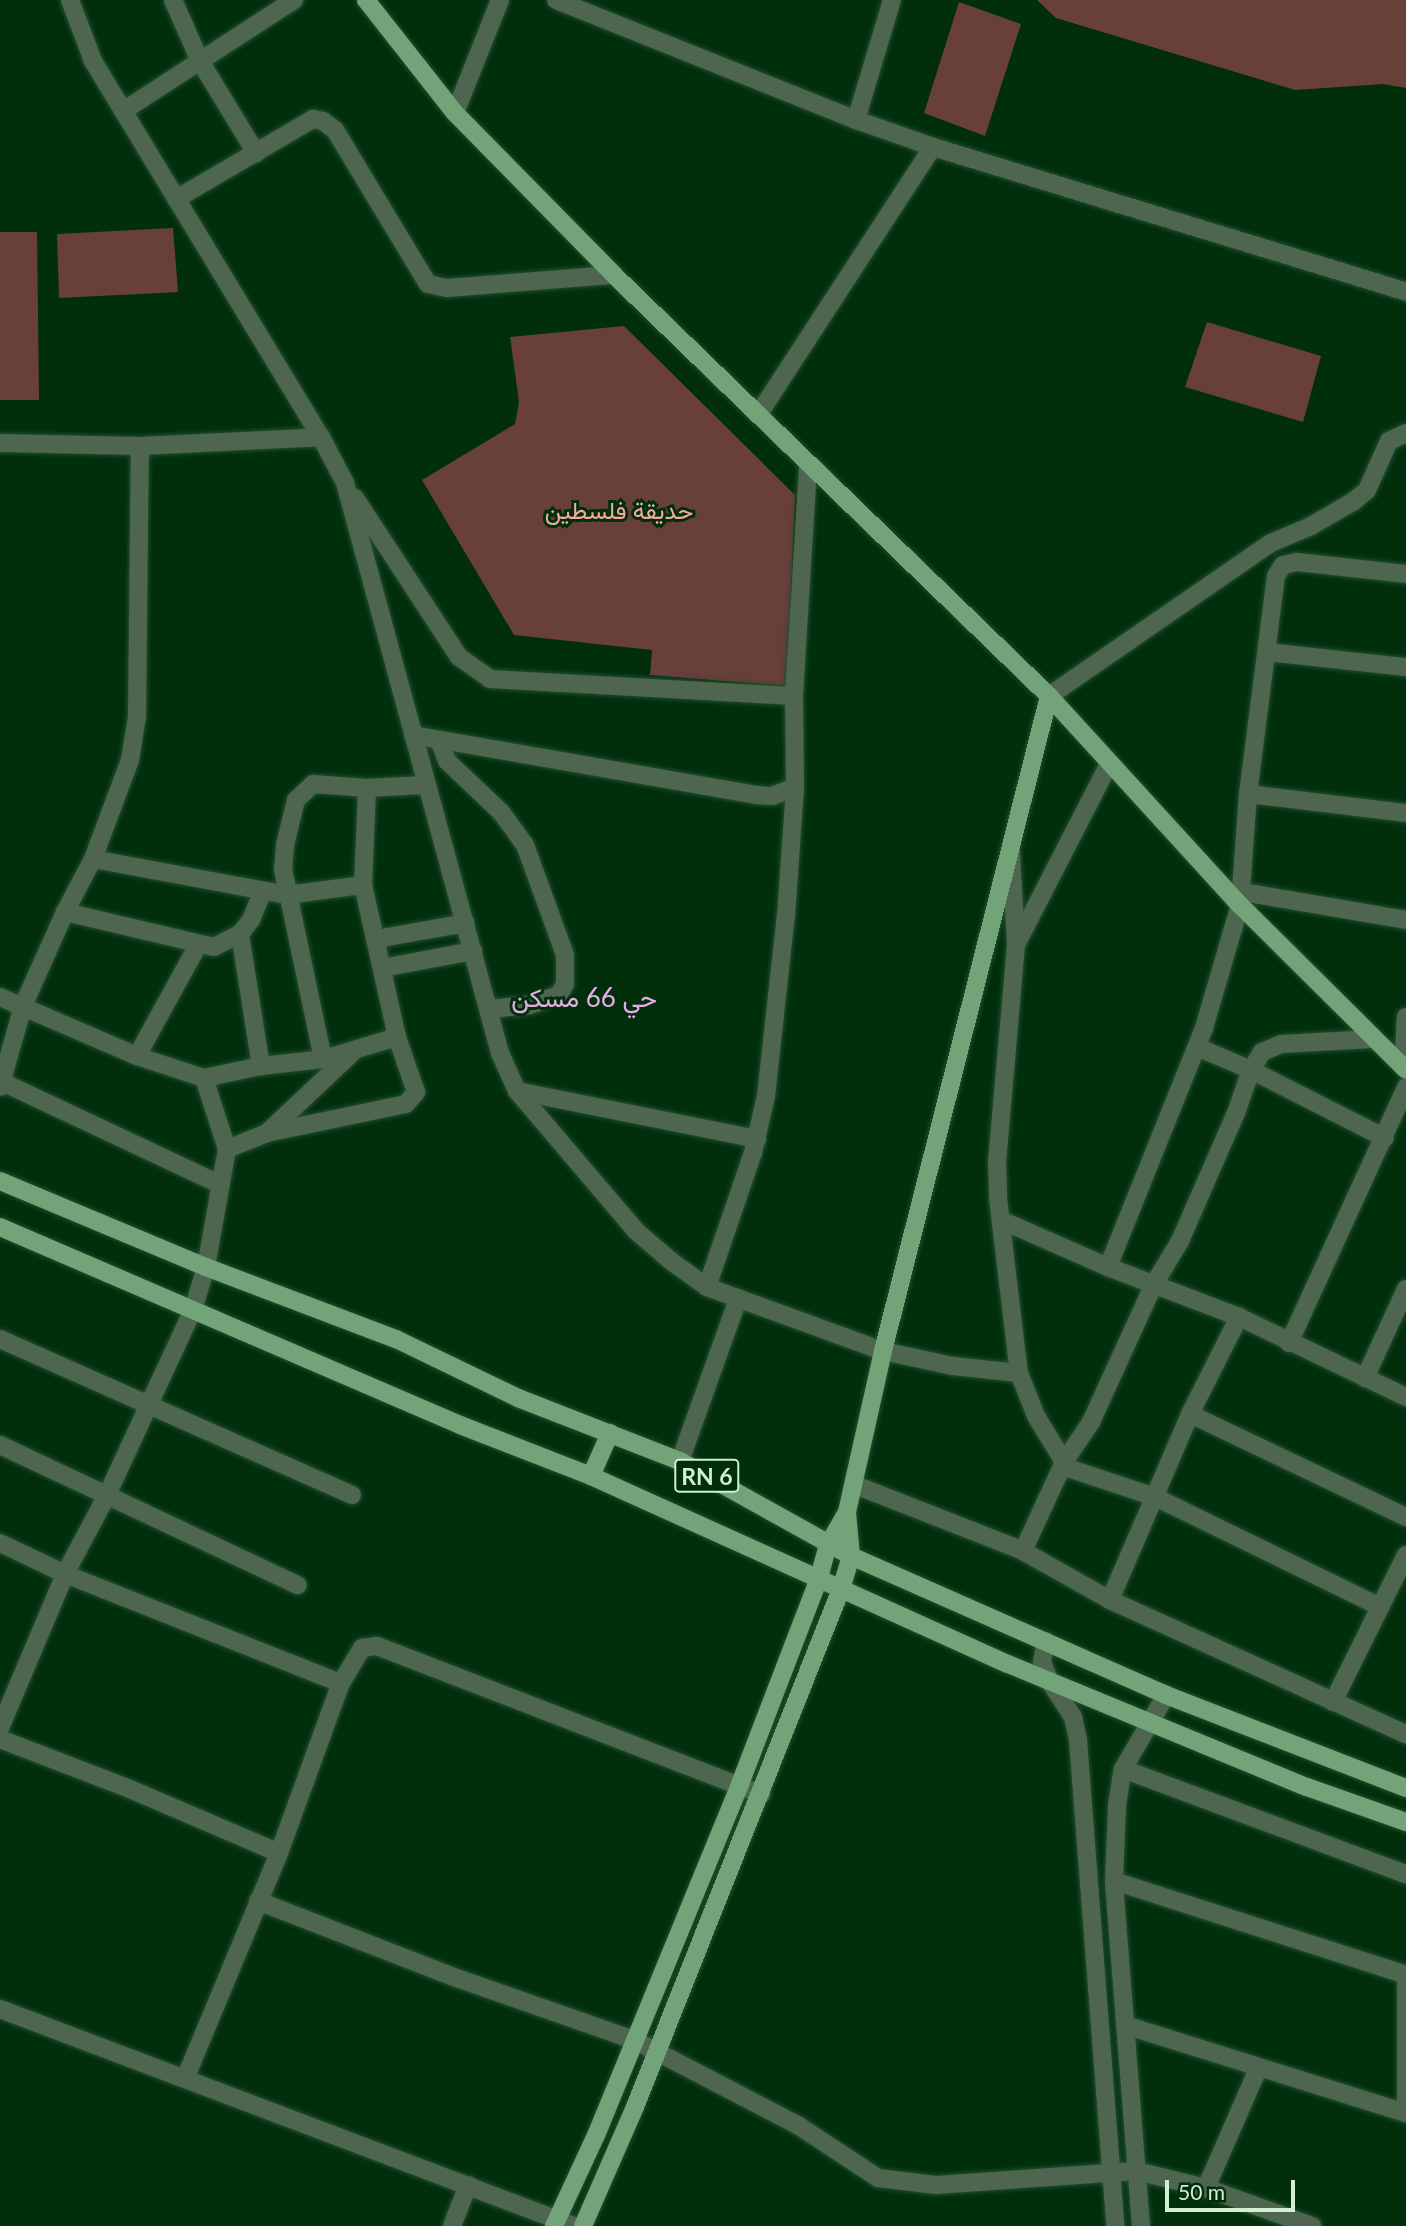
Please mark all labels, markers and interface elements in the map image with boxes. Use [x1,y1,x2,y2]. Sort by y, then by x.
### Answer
park label: حديقة فلسطين [545,496,693,524]
district label: حي 66 مسكن [511,982,657,1014]
road number: RN 6 [674,1456,740,1496]
scale bar [1168,2166,1298,2210]
text: 50 m [1178,2179,1225,2204]

